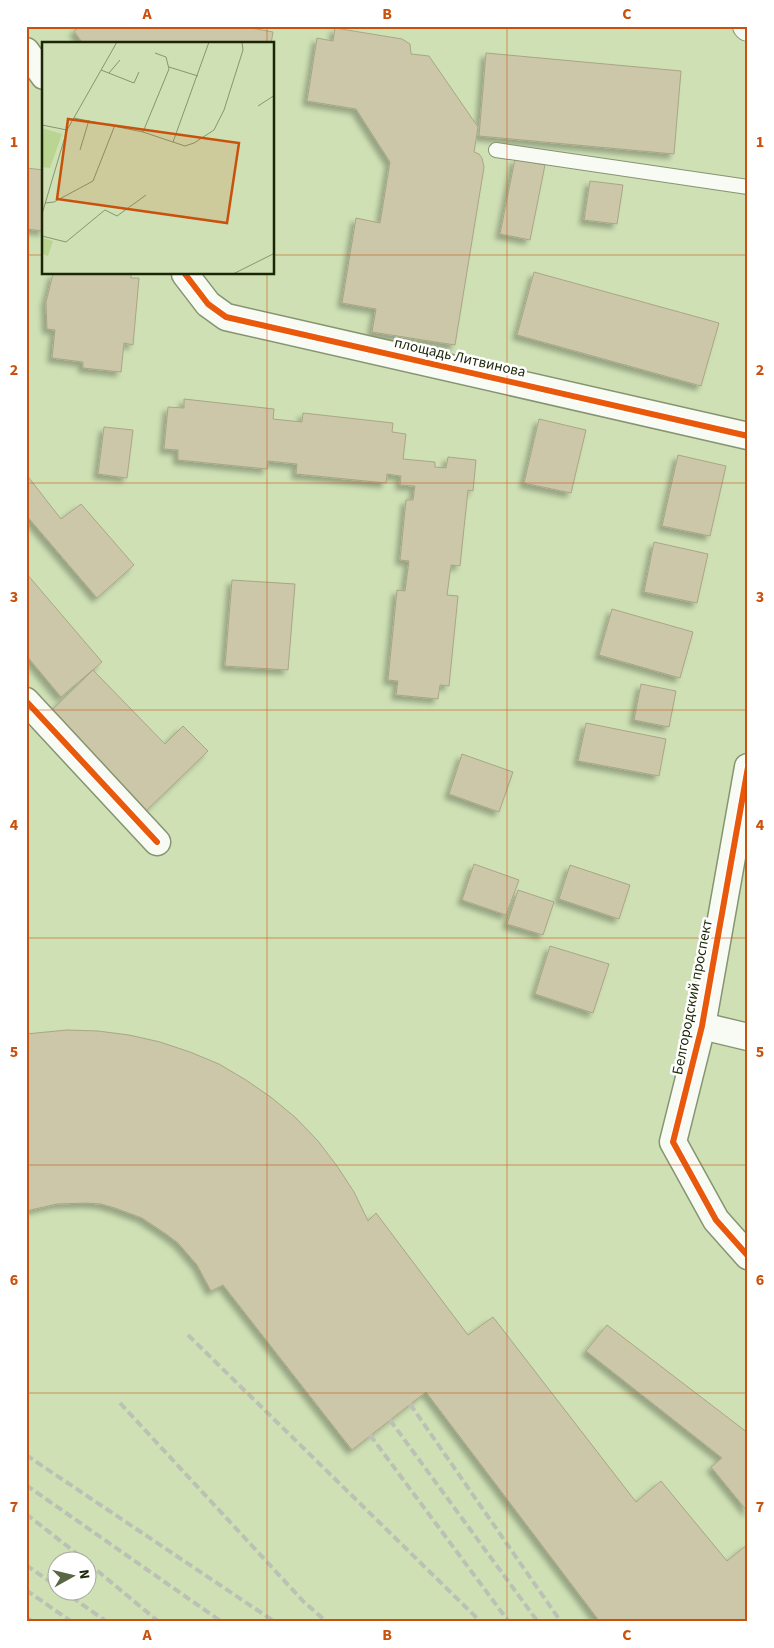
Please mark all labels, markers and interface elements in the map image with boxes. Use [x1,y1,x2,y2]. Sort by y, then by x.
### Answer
text: A [141,3,152,25]
text: B [382,3,392,25]
text: C [622,3,632,25]
inset map [42,42,275,275]
text: 1 [10,131,18,153]
text: 1 [756,131,764,153]
street label: площадь Литвинова [392,332,528,383]
text: 2 [10,359,18,381]
text: 2 [756,359,764,381]
text: 3 [10,586,18,608]
text: 3 [756,586,764,608]
text: 4 [10,814,19,836]
text: 4 [756,814,765,836]
street label: Белгородский проспект [667,918,718,1077]
text: 5 [10,1041,18,1063]
text: 5 [756,1041,764,1063]
text: 6 [10,1269,18,1291]
text: 6 [756,1269,764,1291]
text: 7 [10,1496,18,1518]
text: 7 [756,1496,764,1518]
north arrow [48,1550,98,1600]
text: N [73,1568,94,1580]
text: A [141,1624,152,1646]
text: B [382,1624,392,1646]
text: C [622,1624,632,1646]

